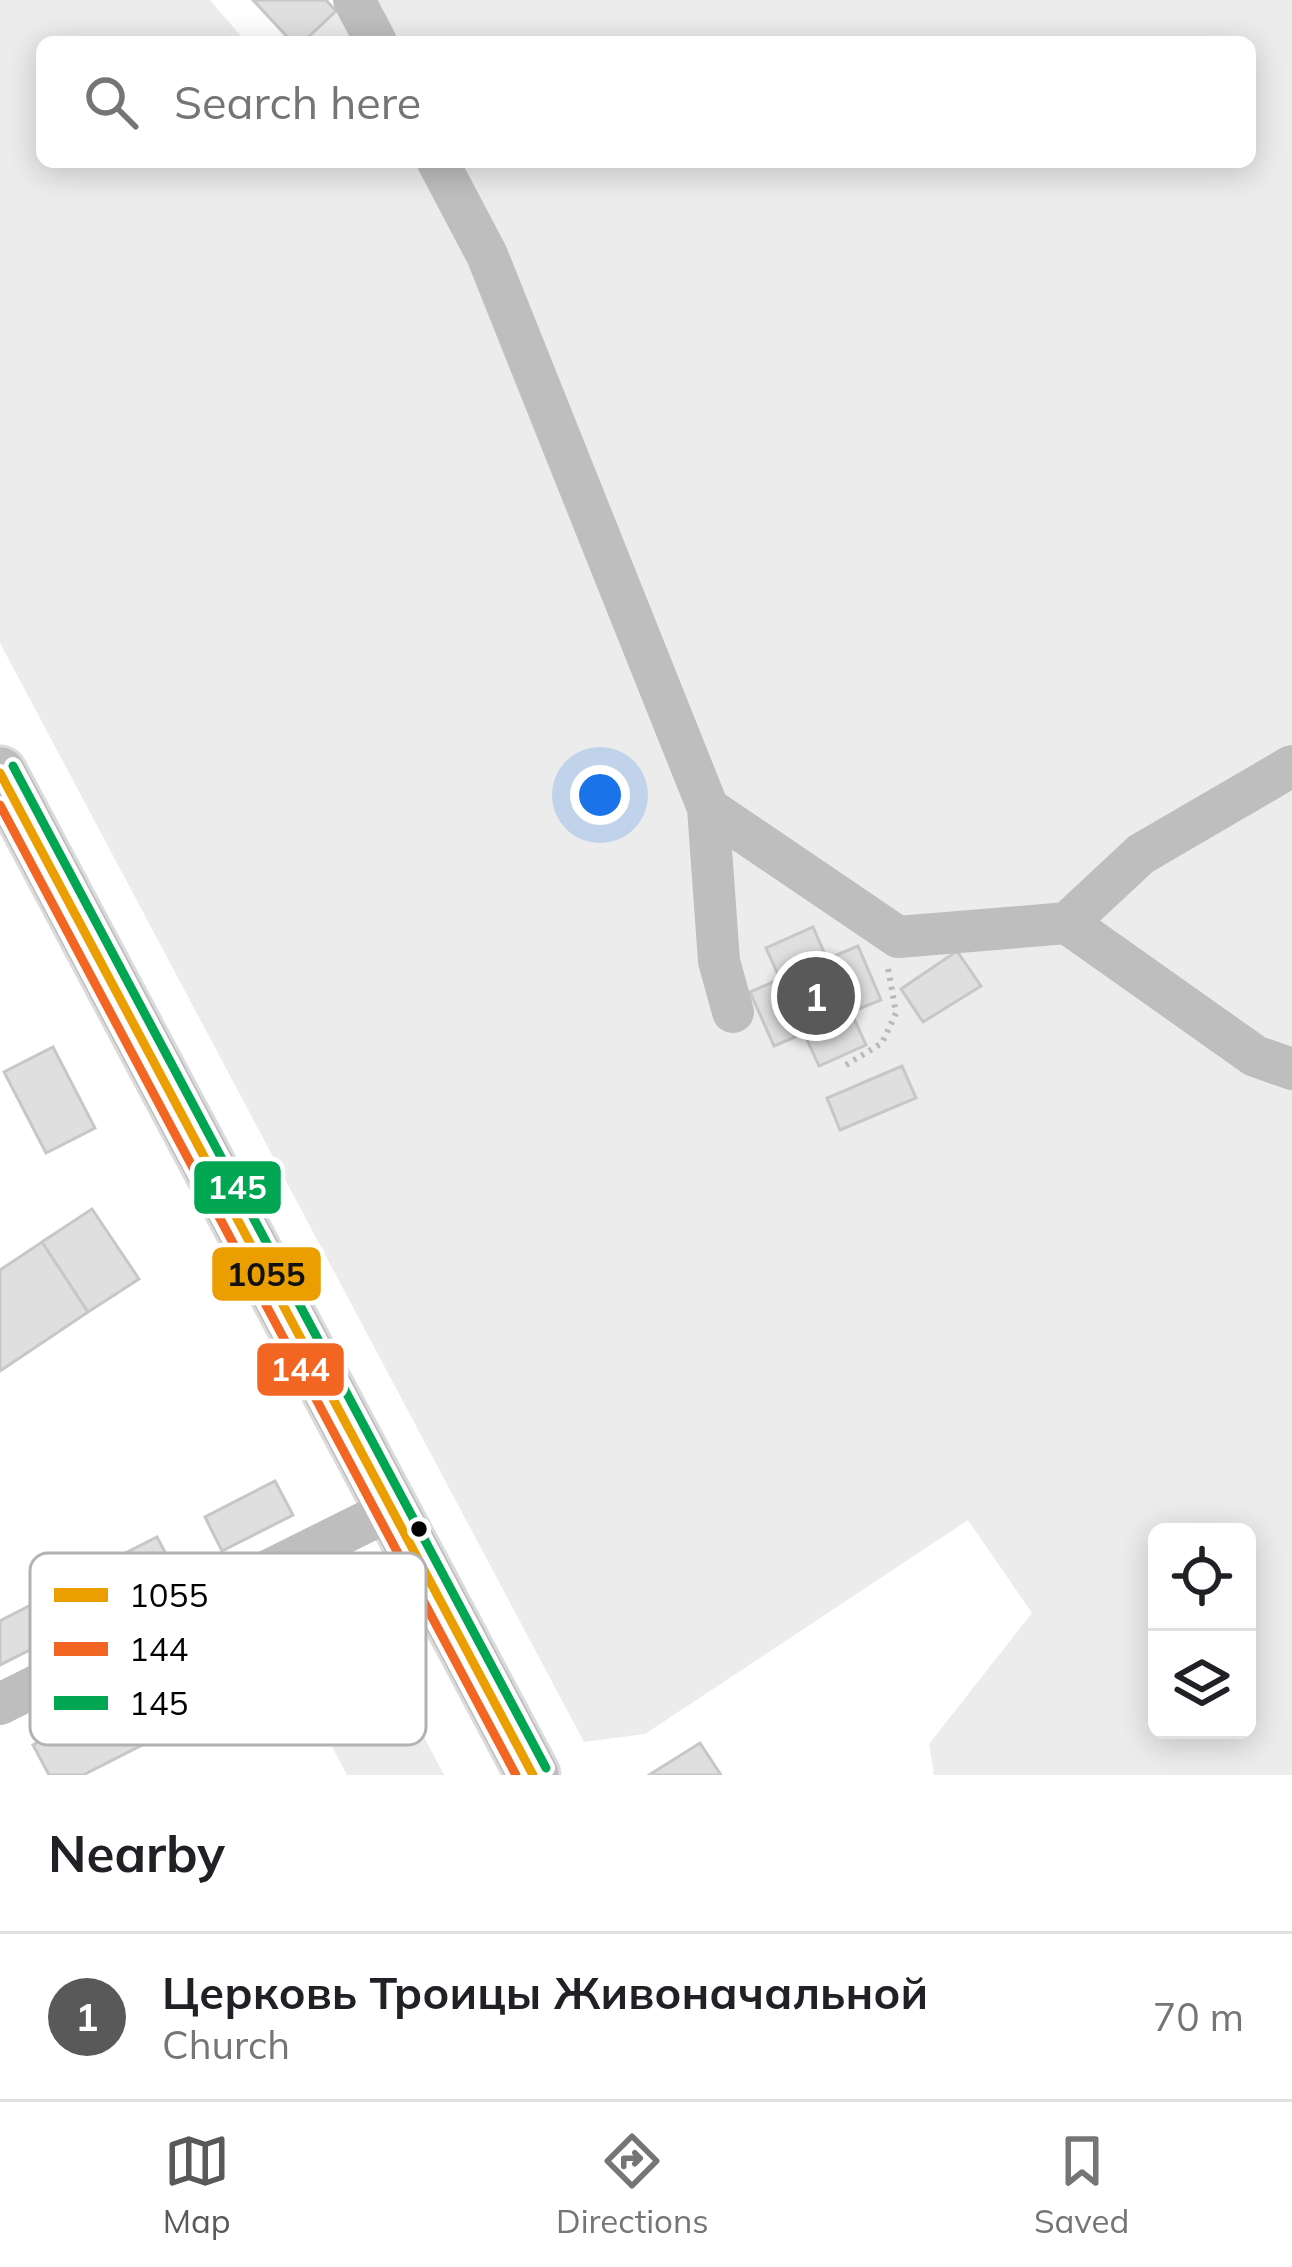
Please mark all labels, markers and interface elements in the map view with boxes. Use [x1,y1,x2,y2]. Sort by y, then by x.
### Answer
search box [36,36,1256,168]
icon: search [78,69,144,135]
text: Search here [174,74,421,130]
your location [570,765,630,825]
pin: 1 [777,951,855,1041]
line badge: 145 [192,1159,283,1216]
text: 145 [207,1166,267,1207]
line badge: 1055 [210,1245,323,1303]
text: 1055 [226,1253,306,1294]
line badge: 144 [255,1341,346,1398]
text: 144 [270,1348,330,1389]
unlabelled marker [408,1518,430,1540]
map controls [1148,1523,1256,1739]
button: locate [1148,1523,1256,1631]
legend [30,1553,426,1745]
text: 1055 [129,1574,208,1615]
text: 144 [129,1628,188,1669]
button: layers [1148,1631,1256,1739]
text: 145 [129,1682,188,1723]
text: Nearby [48,1821,225,1885]
text: Церковь Троицы Живоначальной [162,1964,928,2020]
text: 1 [75,1992,99,2041]
text: 70 m [1153,1992,1244,2041]
text: Church [162,2020,290,2069]
tab: Map [163,2128,231,2241]
tab: Directions [556,2128,709,2241]
tab: Saved [1034,2128,1129,2241]

